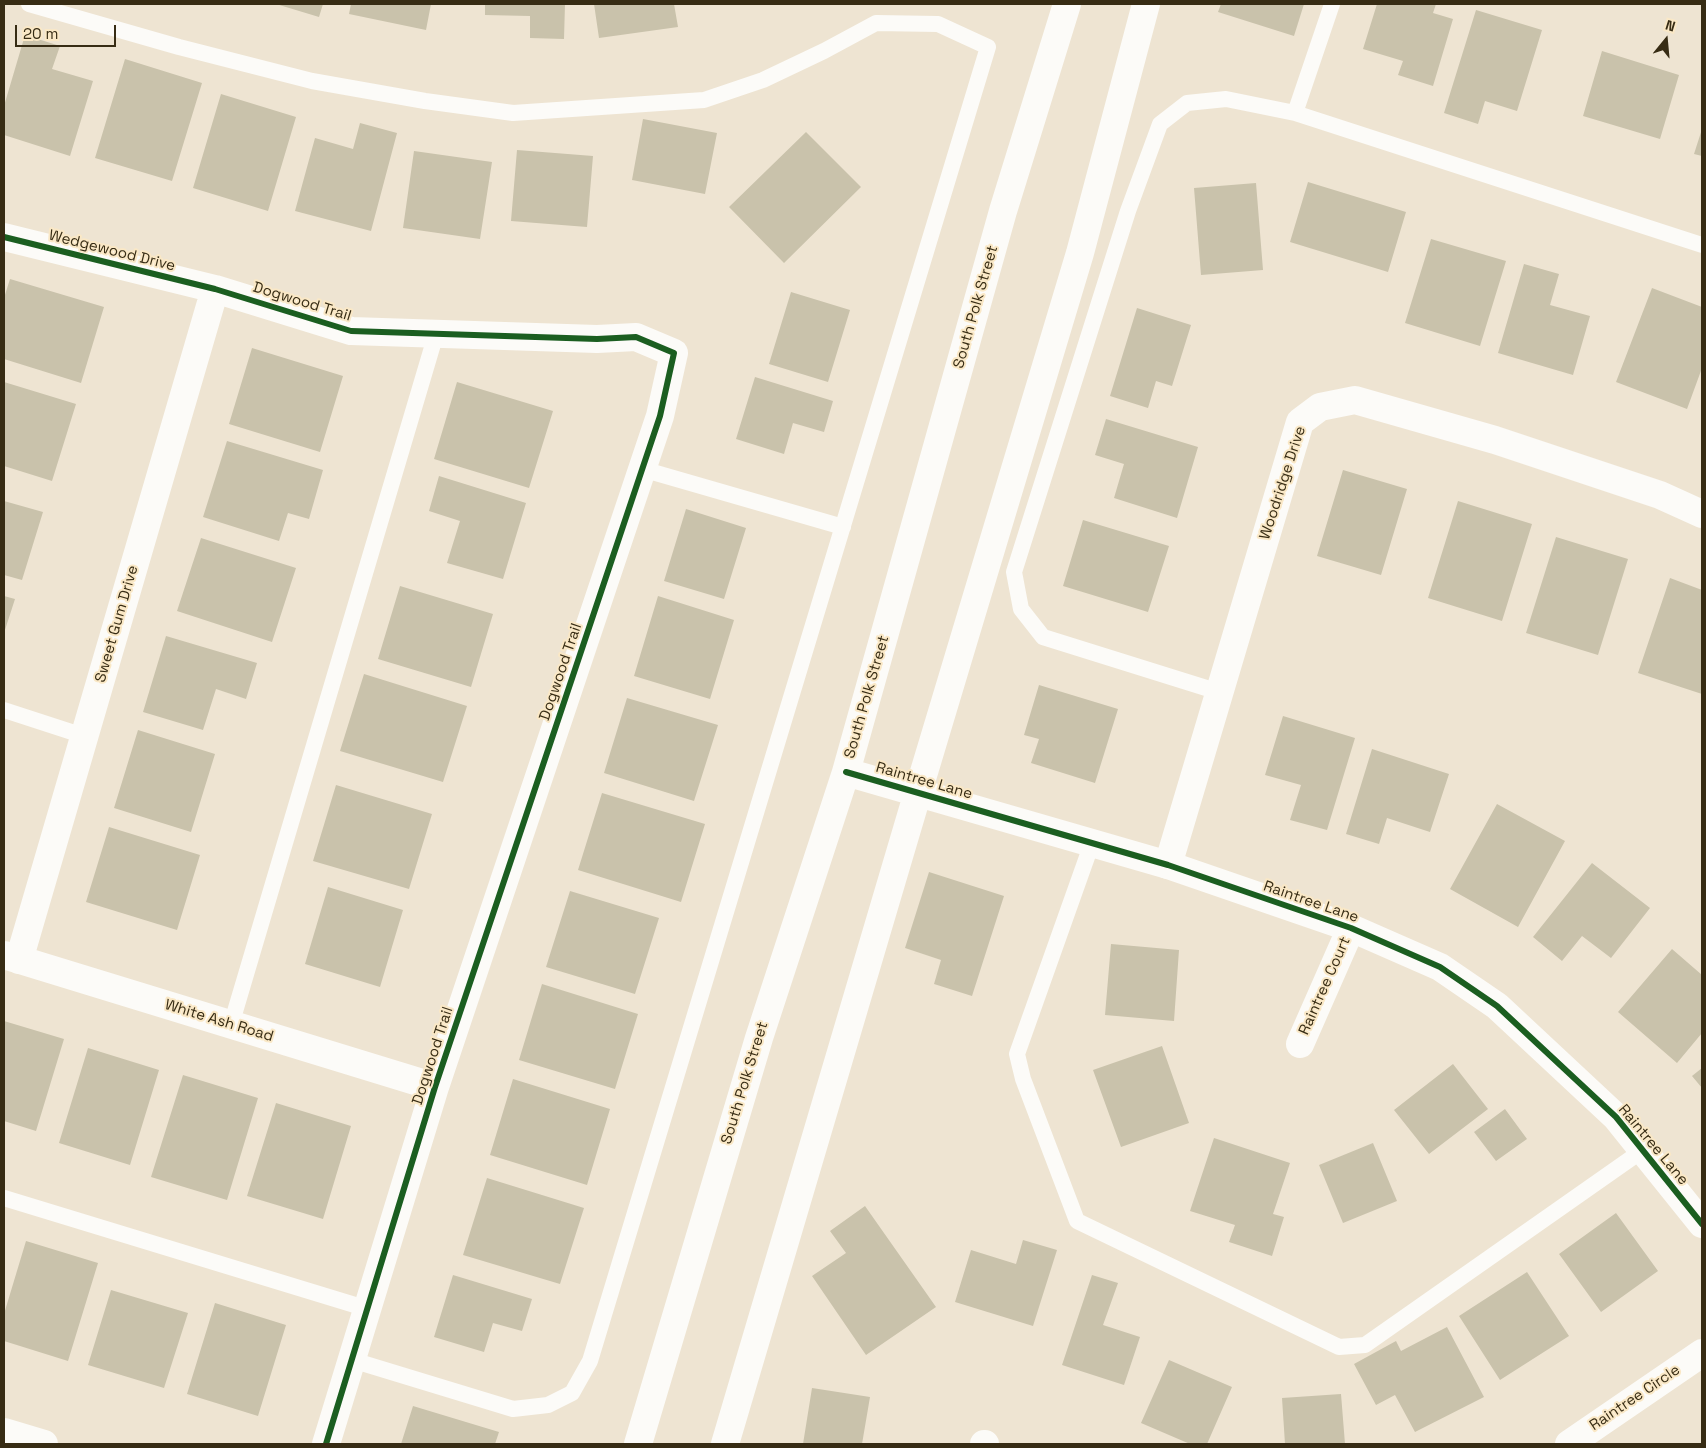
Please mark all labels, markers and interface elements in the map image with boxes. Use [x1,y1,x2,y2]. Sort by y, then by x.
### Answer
scale bar [18,15,119,47]
north arrow [1641,15,1691,65]
text: N [1663,16,1677,36]
text: 20 m [23,24,58,43]
street label: Wedgewood Drive [47,227,177,275]
street label: South Polk Street [950,243,1002,371]
street label: Dogwood Trail [251,279,353,325]
street label: Woodridge Drive [1256,424,1310,542]
street label: Sweet Gum Drive [92,563,142,685]
street label: Dogwood Trail [536,621,586,723]
street label: South Polk Street [841,633,893,761]
street label: Raintree Lane [874,759,974,803]
street label: Raintree Lane [1261,877,1361,927]
street label: Raintree Court [1295,934,1355,1038]
street label: White Ash Road [163,996,275,1046]
street label: Dogwood Trail [409,1005,457,1107]
street label: South Polk Street [718,1020,772,1146]
street label: Raintree Lane [1614,1101,1692,1189]
street label: Raintree Circle [1586,1361,1684,1435]

